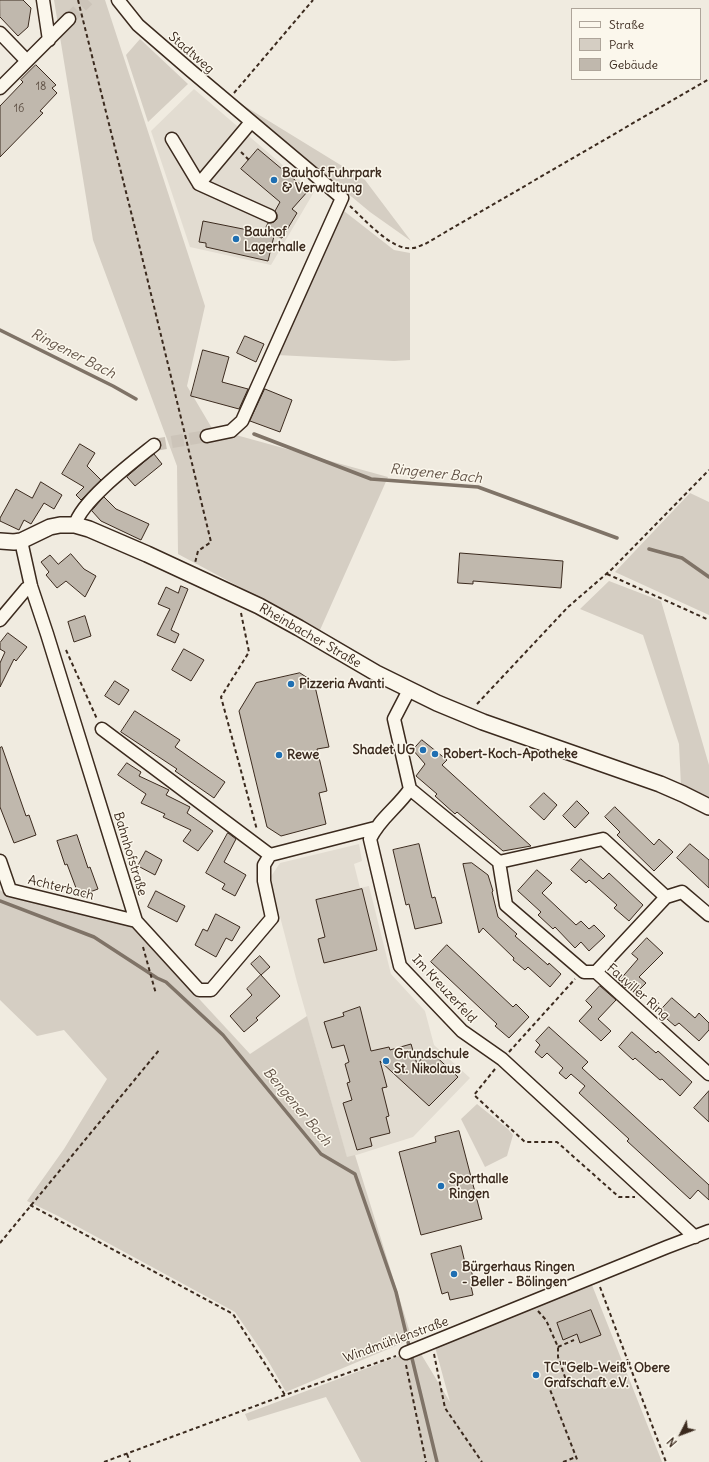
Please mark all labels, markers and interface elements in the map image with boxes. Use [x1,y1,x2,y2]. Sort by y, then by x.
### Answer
legend [571,8,701,80]
text: Straße [609,17,644,32]
street label: Stadtweg [165,29,217,77]
text: Park [609,37,634,52]
text: Gebäude [609,57,658,72]
house number: 18 [36,80,46,94]
house number: 16 [14,102,24,116]
place label: Bauhof Fuhrpark & Verwaltung [282,165,382,196]
marker: Bauhof Fuhrpark & Verwaltung [269,175,279,185]
place label: Bauhof Lagerhalle [244,224,306,255]
marker: Bauhof Lagerhalle [231,234,241,244]
water label: Ringener Bach [28,326,118,382]
water label: Ringener Bach [389,461,483,487]
street label: Rheinbacher Straße [256,600,364,672]
place label: Pizzeria Avanti [299,676,384,692]
marker: Pizzeria Avanti [286,679,296,689]
place label: Shadet UG [353,742,415,758]
marker: Shadet UG [418,745,428,755]
place label: Robert-Koch-Apotheke [443,746,578,762]
place label: Rewe [287,747,319,763]
marker: Robert-Koch-Apotheke [430,749,440,759]
marker: Rewe [274,750,284,760]
street label: Bahnhofstraße [110,810,150,898]
street label: Achterbach [26,872,96,904]
street label: Im Kreuzerfeld [408,952,480,1026]
street label: Fauviller Ring [603,960,673,1024]
place label: Grundschule St. Nikolaus [394,1046,469,1077]
marker: Grundschule St. Nikolaus [381,1056,391,1066]
water label: Bengener Bach [259,1064,335,1150]
place label: Sporthalle Ringen [449,1171,508,1202]
marker: Sporthalle Ringen [436,1181,446,1191]
place label: Bürgerhaus Ringen - Beller - Bölingen [462,1259,575,1290]
marker: Bürgerhaus Ringen - Beller - Bölingen [449,1269,459,1279]
street label: Windmühlenstraße [341,1314,451,1366]
place label: TC "Gelb-Weiß" Obere Grafschaft e.V. [544,1360,670,1391]
marker: TC "Gelb-Weiß" Obere Grafschaft e.V. [531,1370,541,1380]
north arrow [661,1414,701,1454]
text: N [664,1435,680,1450]

